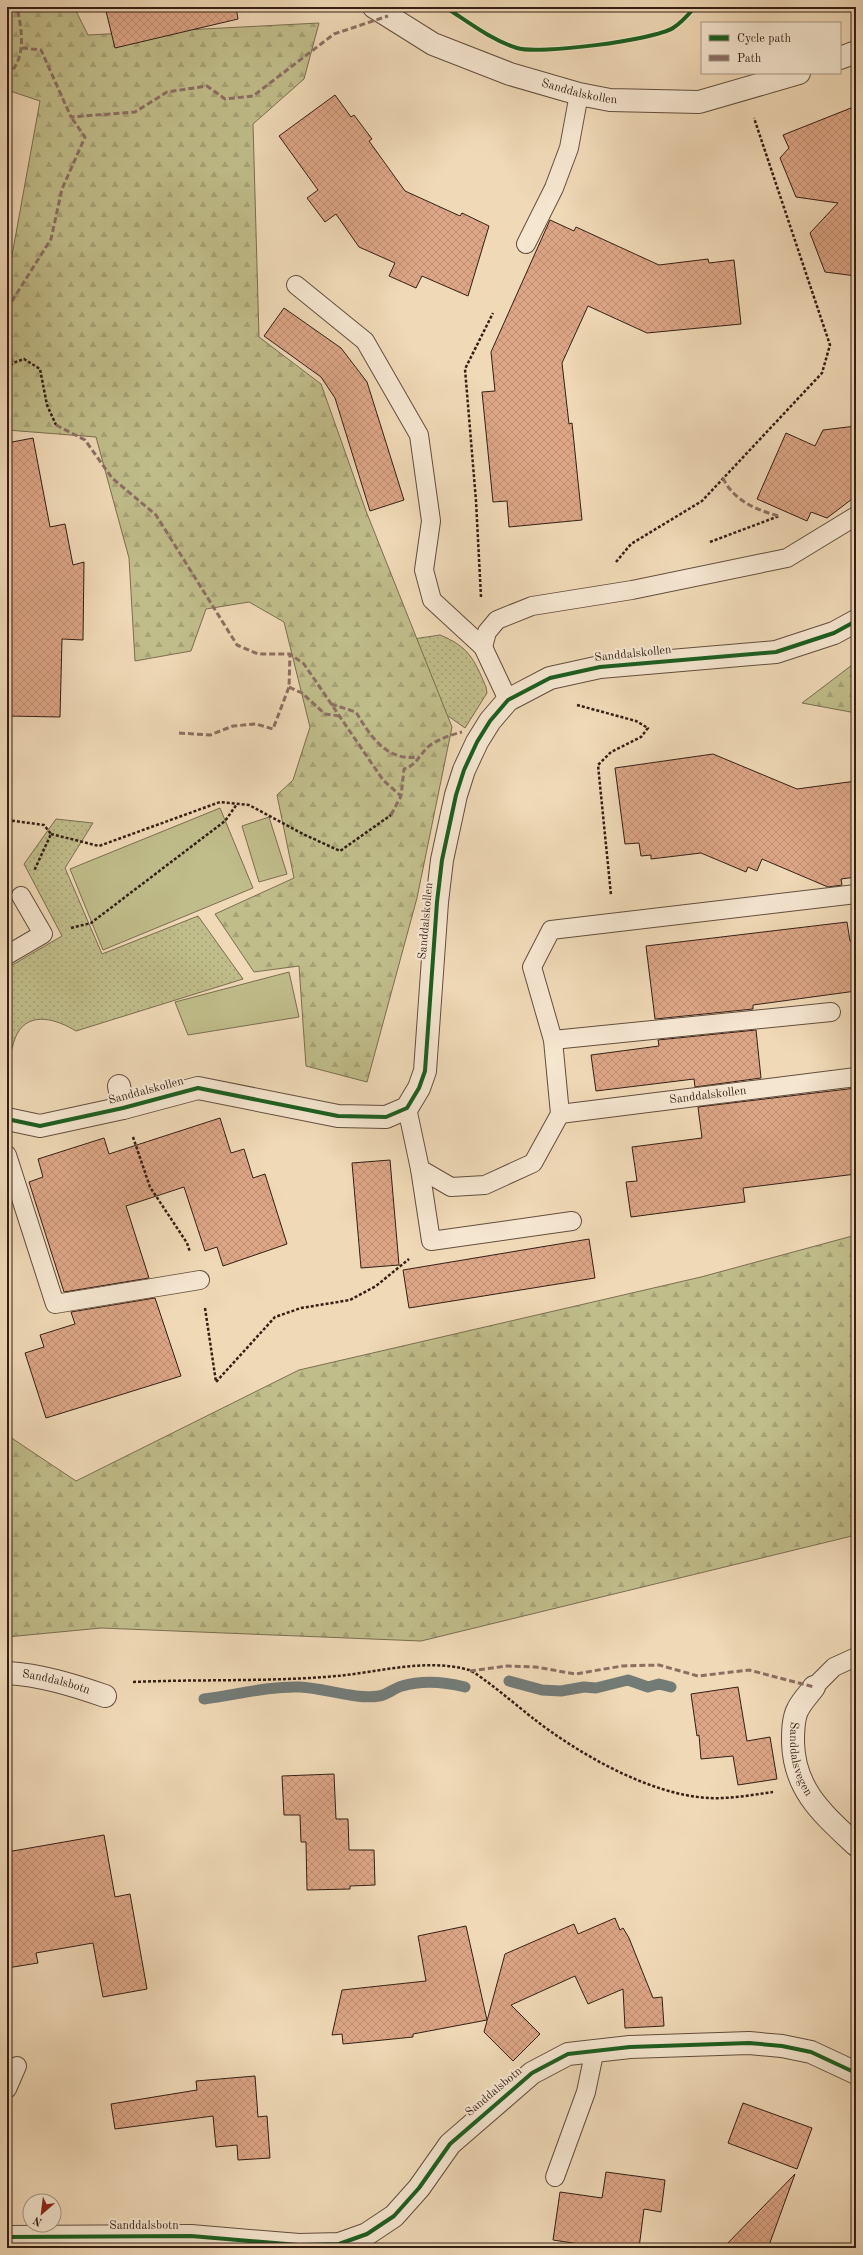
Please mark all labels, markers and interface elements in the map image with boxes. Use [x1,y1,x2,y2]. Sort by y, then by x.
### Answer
legend [701,22,841,74]
text: Cycle path [737,33,792,45]
text: Path [737,53,762,65]
street label: Sanddalskollen [540,77,618,106]
street label: Sanddalskollen [594,644,673,664]
street label: Sanddalskollen [417,881,435,960]
street label: Sanddalskollen [107,1075,185,1107]
street label: Sanddalskollen [669,1085,748,1106]
street label: Sanddalsbotn [21,1668,92,1697]
street label: Sanddalsvegen [787,1721,815,1799]
street label: Sanddalsbotn [464,2065,525,2119]
north arrow [22,2193,62,2233]
text: N [31,2213,44,2227]
street label: Sanddalsbotn [109,2220,179,2232]

